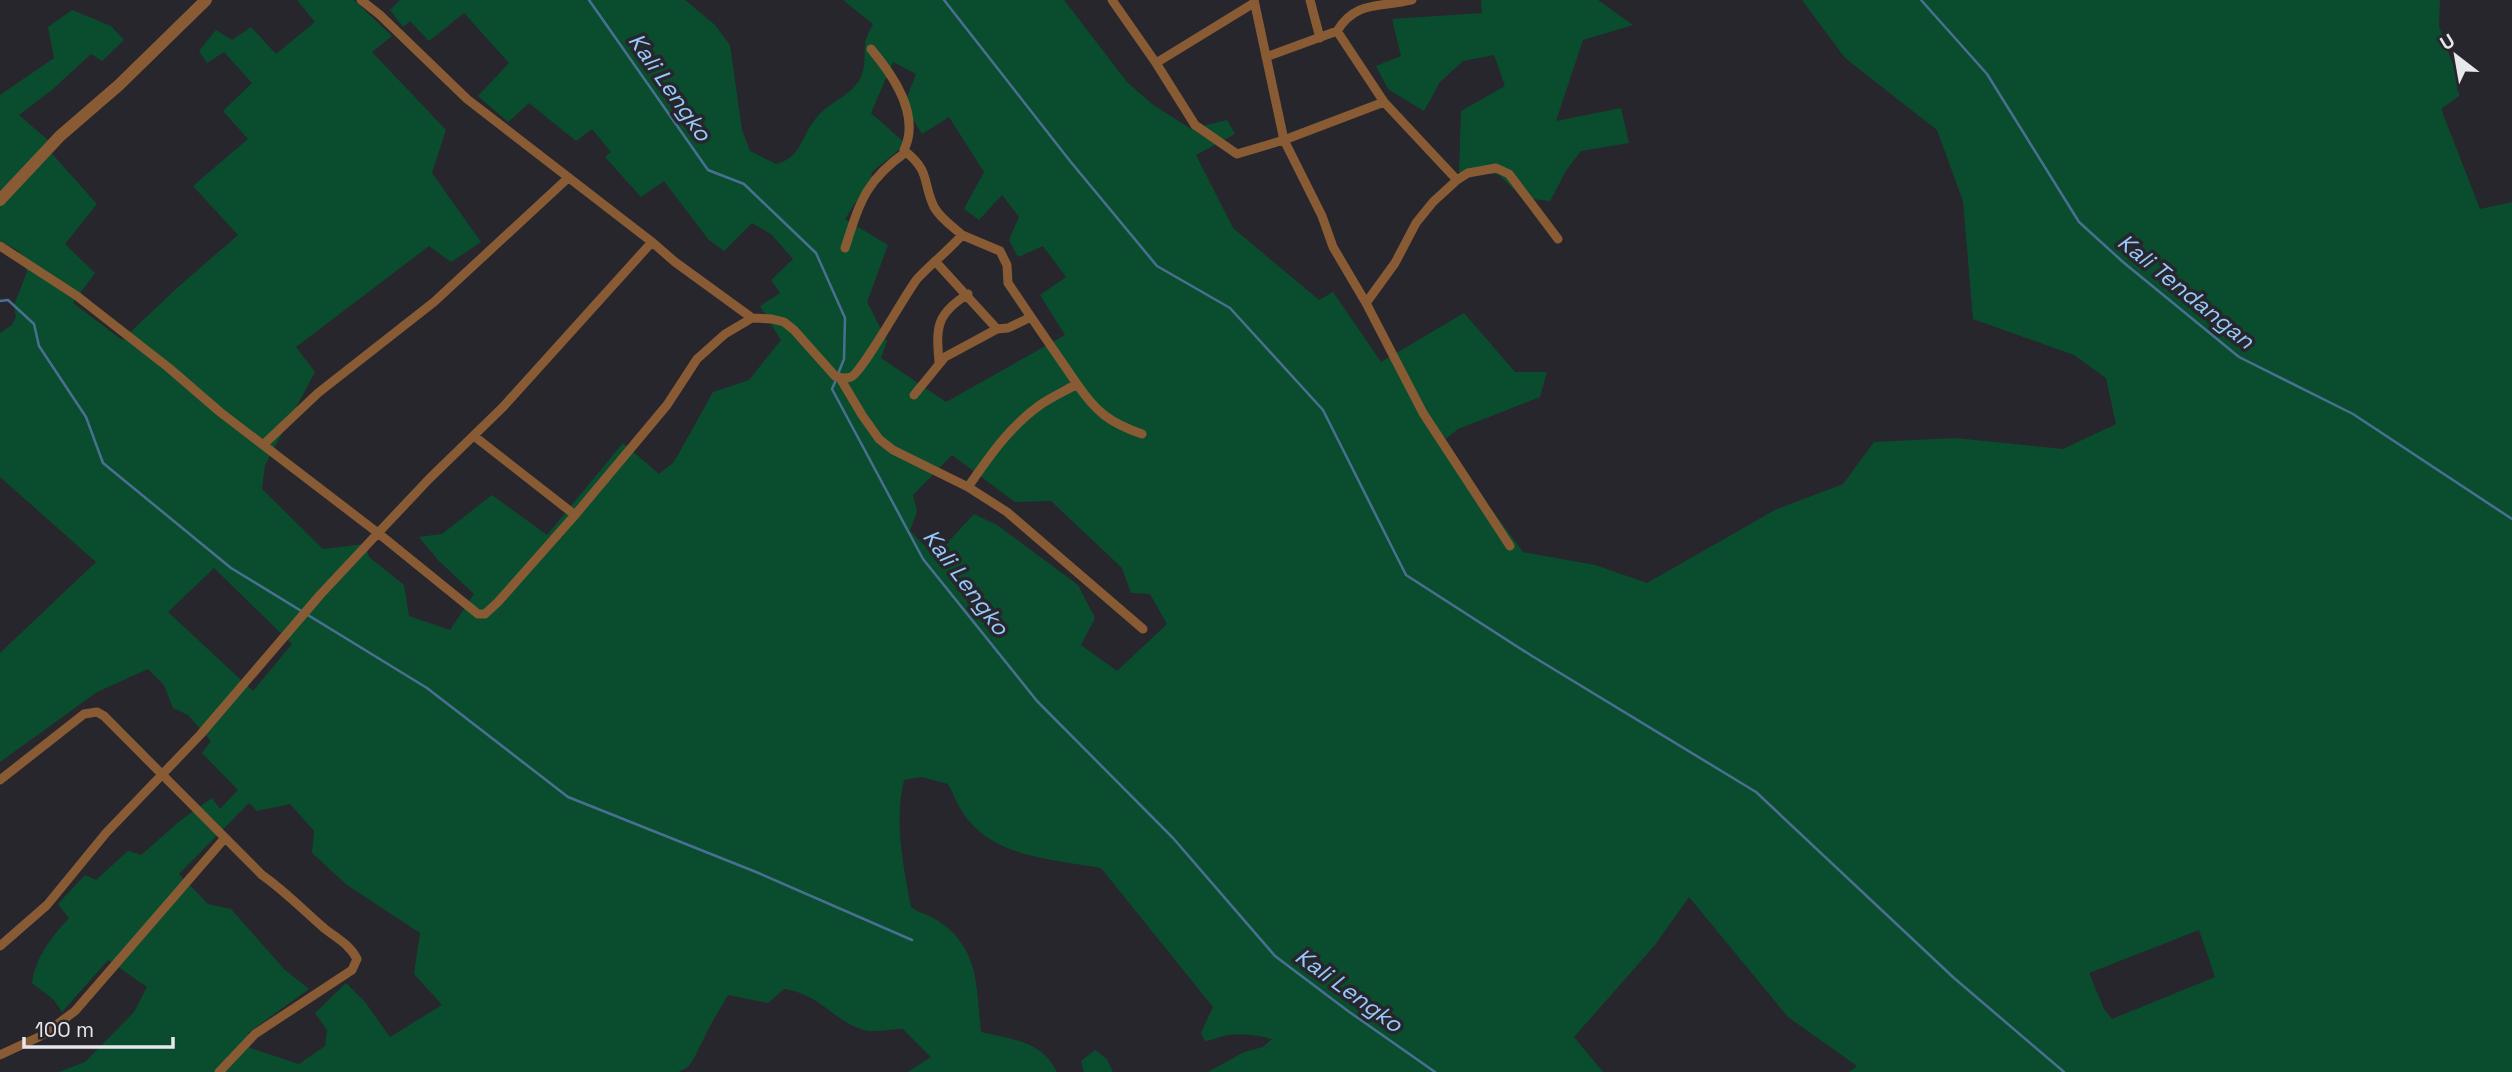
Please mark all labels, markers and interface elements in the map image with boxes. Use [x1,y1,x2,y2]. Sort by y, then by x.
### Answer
north arrow [2421,21,2491,91]
water label: Kali Lengko [622,27,719,148]
text: U [2436,28,2459,56]
water label: Kali Tendangan [2112,227,2261,356]
water label: Kali Lengko [916,523,1016,642]
water label: Kali Lengko [1289,941,1409,1039]
scale bar [24,1006,173,1050]
text: 100 m [35,1016,94,1043]

